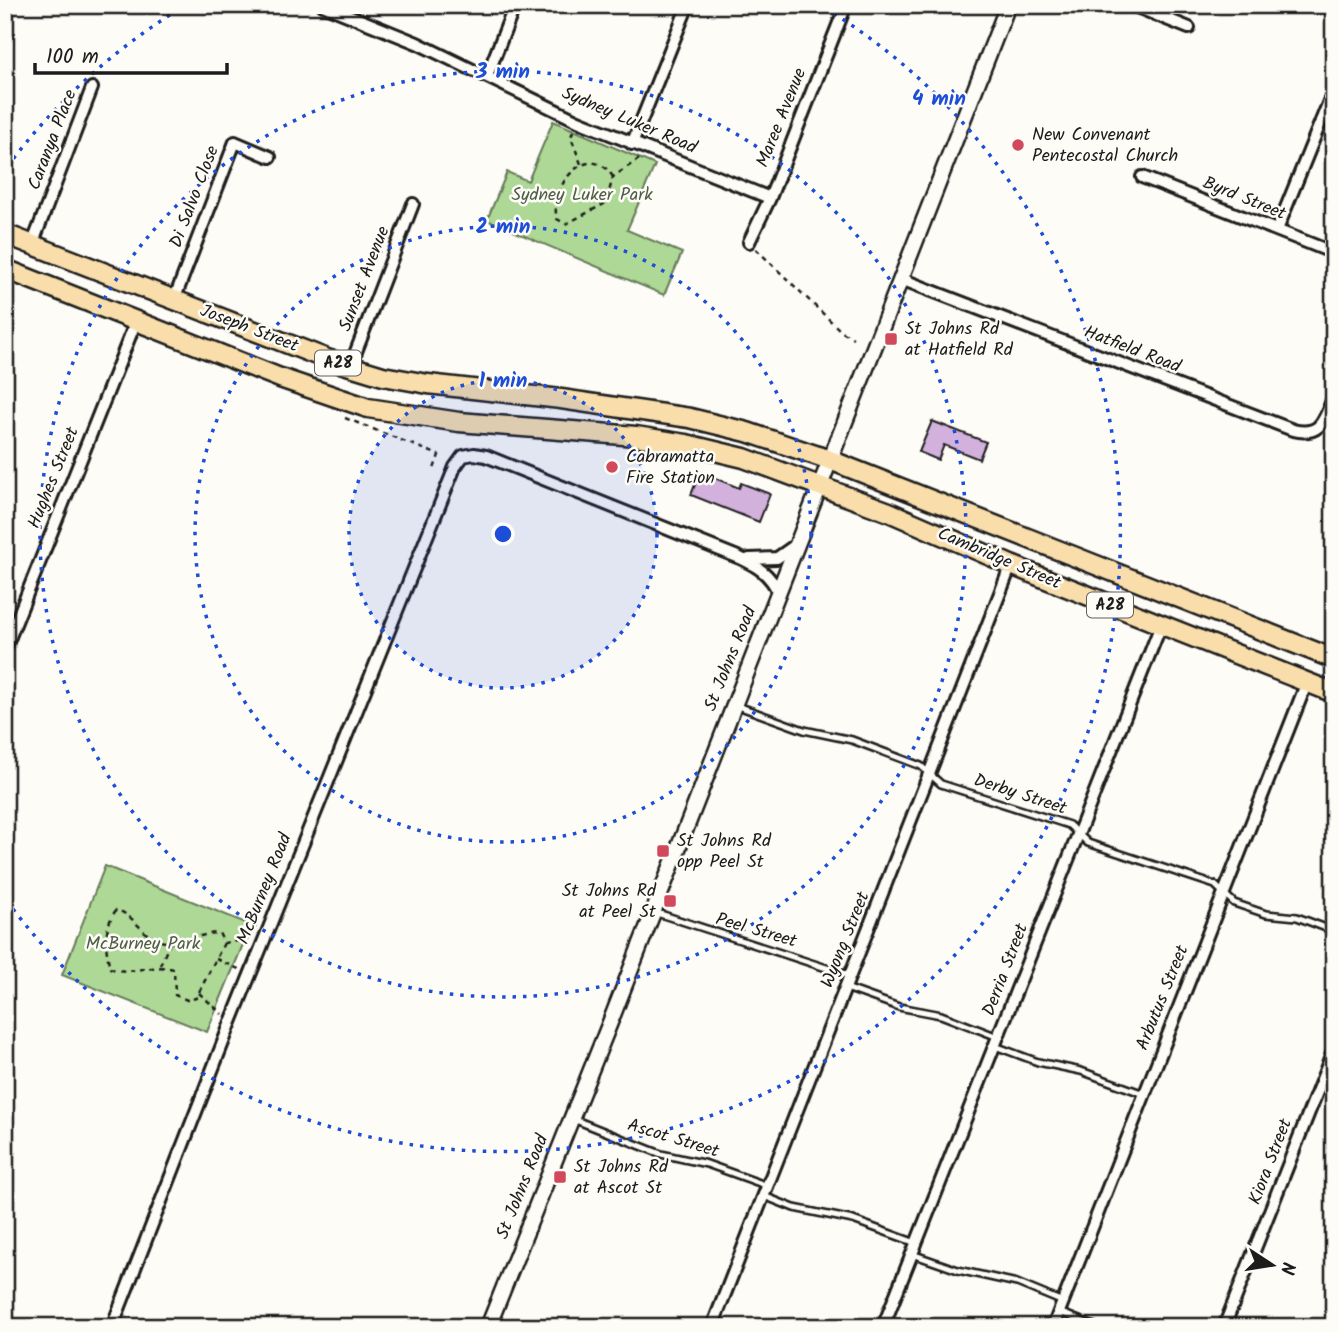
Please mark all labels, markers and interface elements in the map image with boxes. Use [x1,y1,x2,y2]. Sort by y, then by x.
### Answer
scale bar [35,32,228,76]
text: 100 m [46,41,99,74]
text: 3 min [475,56,530,89]
street label: Maree Avenue [749,64,815,172]
street label: Sydney Luker Road [557,79,702,163]
text: 4 min [912,83,966,116]
street label: Caranya Place [20,85,86,195]
place label: New Convenant Pentecostal Church [1032,121,1178,171]
marker: New Convenant Pentecostal Church [1010,137,1026,153]
street label: Di Salvo Close [162,142,228,252]
street label: Byrd Street [1198,169,1291,229]
park label: Sydney Luker Park [511,181,653,210]
text: 2 min [476,211,530,244]
street label: Sunset Avenue [332,222,398,336]
street label: Joseph Street [196,297,303,361]
place label: St Johns Rd at Hatfield Rd [905,315,1014,365]
street label: Hatfield Road [1079,318,1186,382]
marker: St Johns Rd at Hatfield Rd [883,331,899,347]
road number: A28 [315,350,361,376]
text: 1 min [479,365,527,398]
street label: Hughes Street [20,422,88,533]
place label: Cabramatta Fire Station [626,443,715,493]
marker: Cabramatta Fire Station [604,459,620,475]
street label: Cambridge Street [933,520,1066,598]
centre of rings [491,522,515,546]
road number: A28 [1087,592,1133,618]
street label: St Johns Road [697,601,766,716]
street label: Derby Street [970,766,1071,824]
place label: St Johns Rd opp Peel St [677,827,772,877]
street label: McBurney Road [230,828,301,949]
marker: St Johns Rd opp Peel St [655,843,671,859]
place label: St Johns Rd at Peel St [562,877,657,927]
street label: Wyong Street [814,886,879,993]
marker: St Johns Rd at Peel St [662,893,678,909]
street label: Peel Street [712,906,801,957]
street label: Derria Street [975,918,1037,1021]
park label: McBurney Park [86,930,201,959]
street label: Arbutus Street [1129,940,1198,1055]
street label: Ascot Street [624,1111,723,1167]
street label: Kiora Street [1241,1114,1301,1209]
street label: St Johns Road [489,1129,558,1244]
place label: St Johns Rd at Ascot St [574,1153,669,1203]
marker: St Johns Rd at Ascot St [552,1169,568,1185]
north arrow [1238,1230,1308,1300]
text: N [1271,1259,1303,1277]

